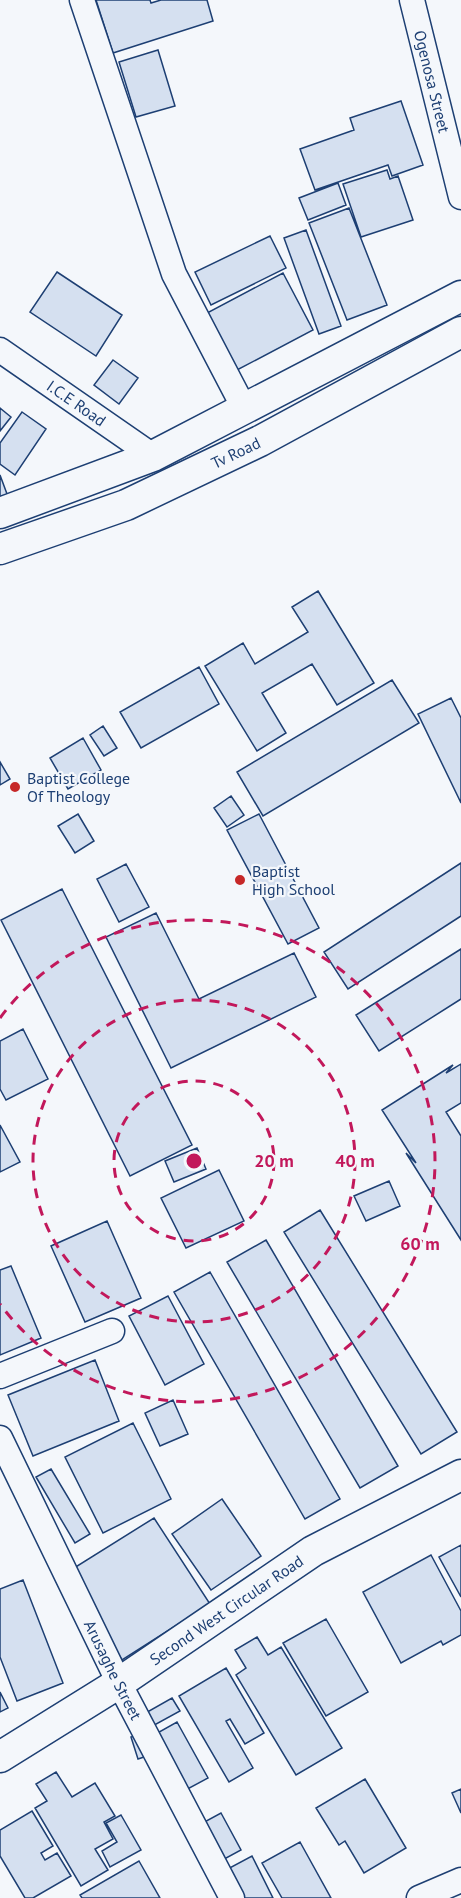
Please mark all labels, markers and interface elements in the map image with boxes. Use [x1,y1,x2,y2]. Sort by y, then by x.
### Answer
street label: Ogenosa Street [410,28,455,135]
street label: I.C.E Road [43,376,110,430]
street label: Tv Road [208,432,264,473]
place label: Baptist College Of Theology [27,768,130,806]
marker: Baptist College Of Theology [8,780,22,794]
place label: Baptist High School [252,861,335,899]
marker: Baptist High School [233,873,247,887]
text: 20 m [254,1149,294,1172]
text: 40 m [335,1149,375,1172]
centre of rings [184,1151,204,1171]
text: 60 m [400,1232,440,1255]
street label: Second West Circular Road [146,1551,307,1669]
street label: Arusaghe Street [80,1617,147,1724]

